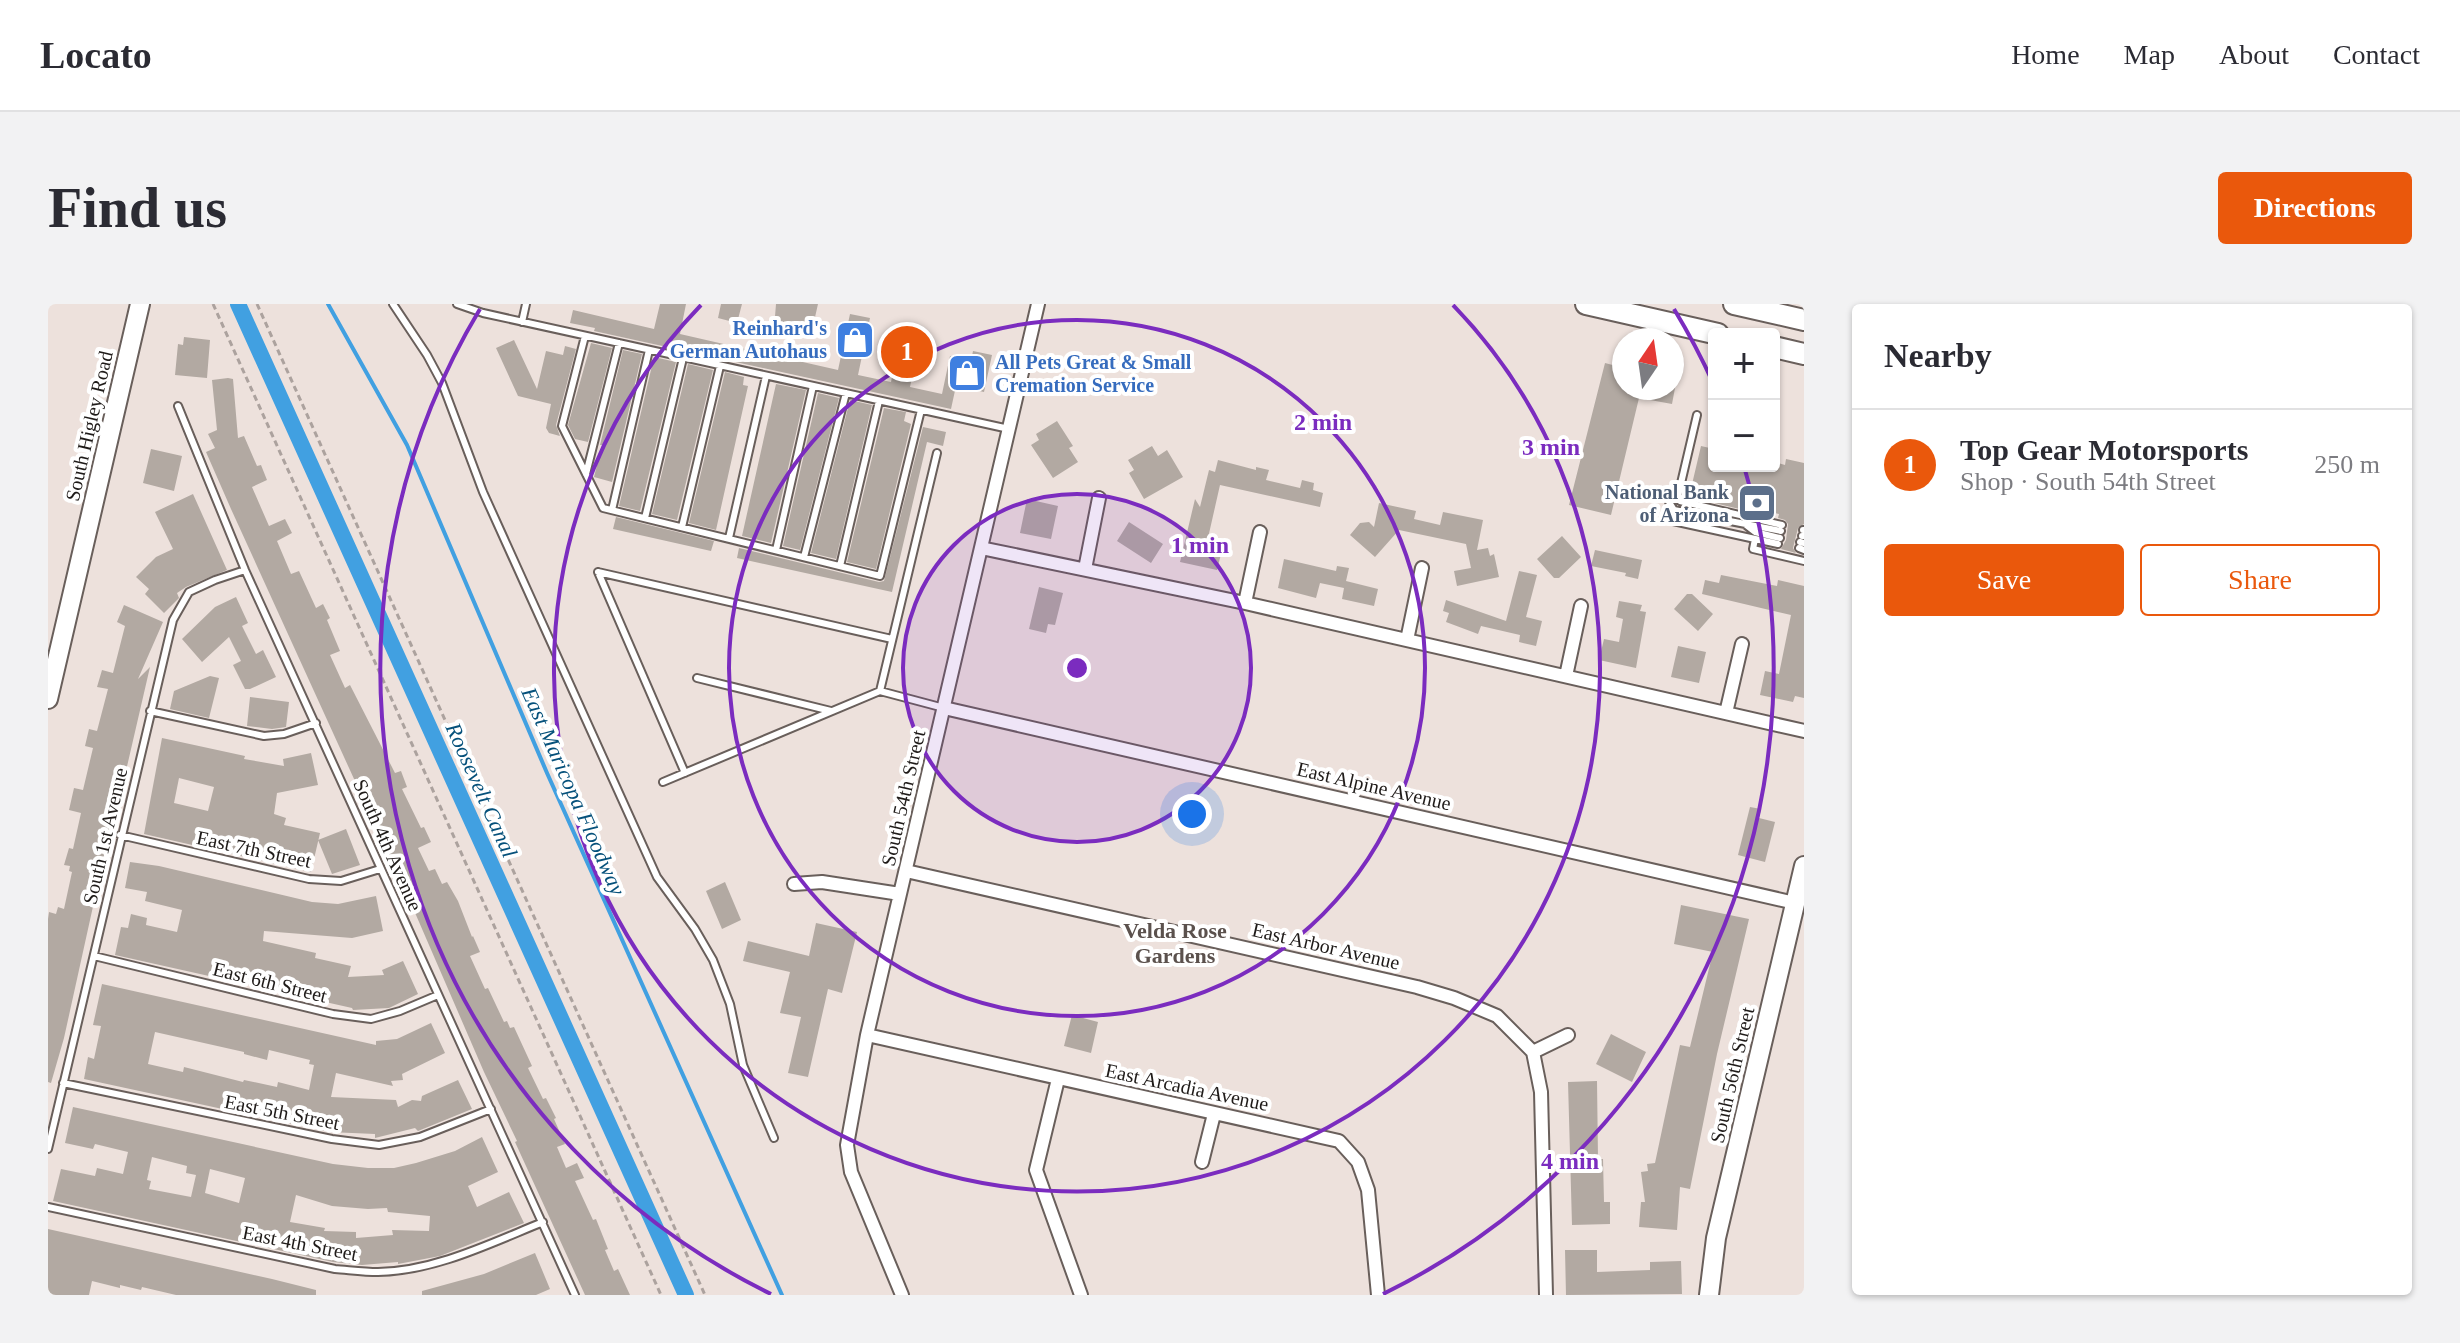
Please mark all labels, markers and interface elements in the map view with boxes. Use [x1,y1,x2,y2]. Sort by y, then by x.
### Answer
text: Locato [40,34,152,76]
text: Home [2011,39,2080,70]
text: Map [2124,39,2175,70]
text: About [2219,39,2289,70]
text: Contact [2333,39,2420,70]
button: Directions [2218,172,2412,244]
text: Find us [48,177,227,239]
place label: Reinhard's German Autohaus [670,317,827,362]
shop icon: Reinhard's German Autohaus [834,319,876,361]
pin: 1 [881,322,933,382]
north arrow [1612,328,1684,400]
map controls [1708,328,1780,472]
button: + [1708,328,1780,400]
text: Nearby [1884,337,1992,374]
street label: South Higley Road [61,349,118,503]
place label: All Pets Great & Small Cremation Service [995,351,1192,396]
shop icon: All Pets Great & Small Cremation Service [946,352,988,394]
button: − [1708,400,1780,472]
text: 2 min [1294,409,1352,435]
text: Top Gear Motorsports [1960,433,2248,466]
text: 3 min [1522,434,1580,460]
text: 1 [1904,450,1917,479]
text: 250 m [2314,450,2380,479]
text: Shop · South 54th Street [1960,467,2216,496]
place label: National Bank of Arizona [1605,481,1730,526]
bank icon: National Bank of Arizona [1736,482,1778,524]
text: 1 min [1171,532,1229,558]
button: Save [1884,544,2124,616]
button: Share [2140,544,2380,616]
centre of rings [1063,654,1091,682]
water label: East Maricopa Floodway [516,682,631,899]
water label: Roosevelt Canal [440,718,522,861]
street label: South 54th Street [877,727,929,868]
street label: East Alpine Avenue [1295,758,1453,815]
street label: South 1st Avenue [79,765,131,907]
street label: South 4th Avenue [349,776,427,914]
your location [1172,794,1212,834]
street label: East 7th Street [195,826,314,872]
district label: Velda Rose Gardens [1123,918,1227,968]
street label: East Arbor Avenue [1250,918,1402,974]
street label: East 6th Street [211,957,330,1007]
street label: South 56th Street [1706,1004,1758,1145]
street label: East Arcadia Avenue [1103,1059,1271,1115]
street label: East 5th Street [223,1090,342,1134]
text: 4 min [1541,1148,1599,1174]
street label: East 4th Street [241,1221,360,1265]

